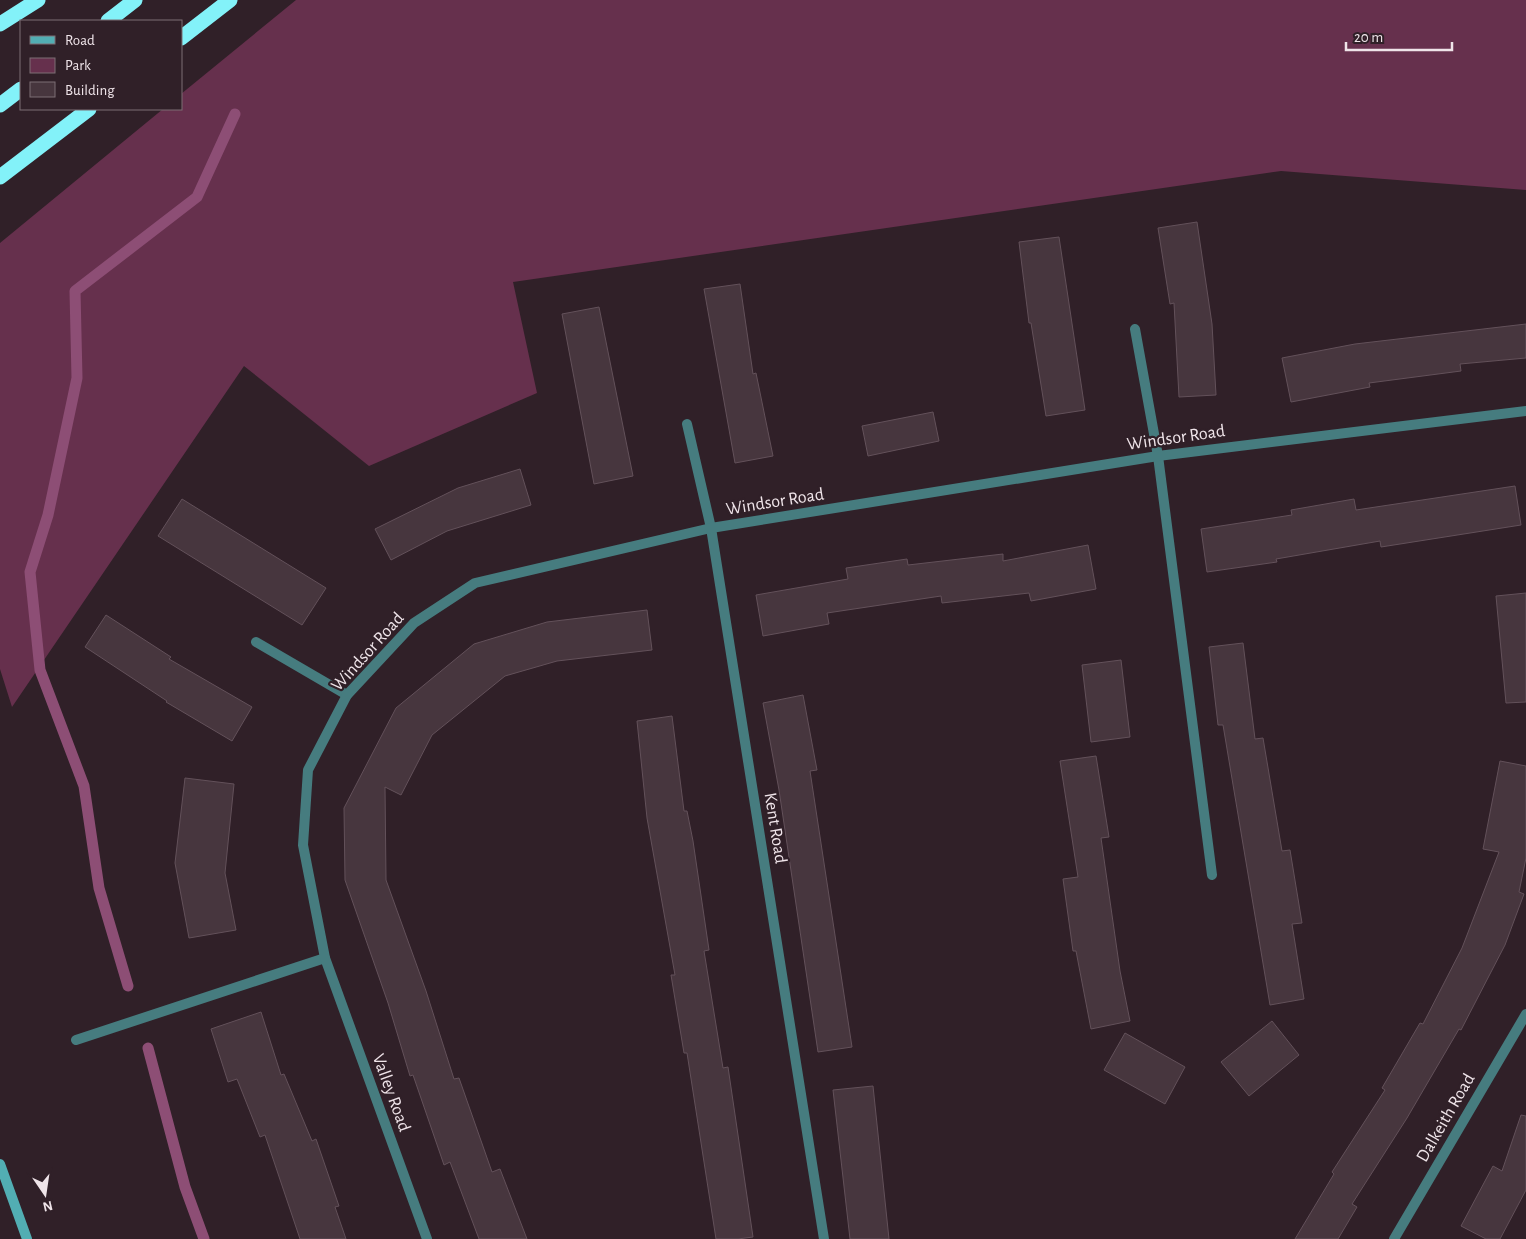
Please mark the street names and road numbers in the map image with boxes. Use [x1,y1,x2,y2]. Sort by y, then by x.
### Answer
street label: Windsor Road [1126,422,1226,454]
street label: Windsor Road [725,485,825,519]
street label: Windsor Road [328,609,408,695]
street label: Kent Road [761,791,789,865]
street label: Valley Road [369,1052,413,1134]
street label: Dalkeith Road [1413,1071,1479,1165]

